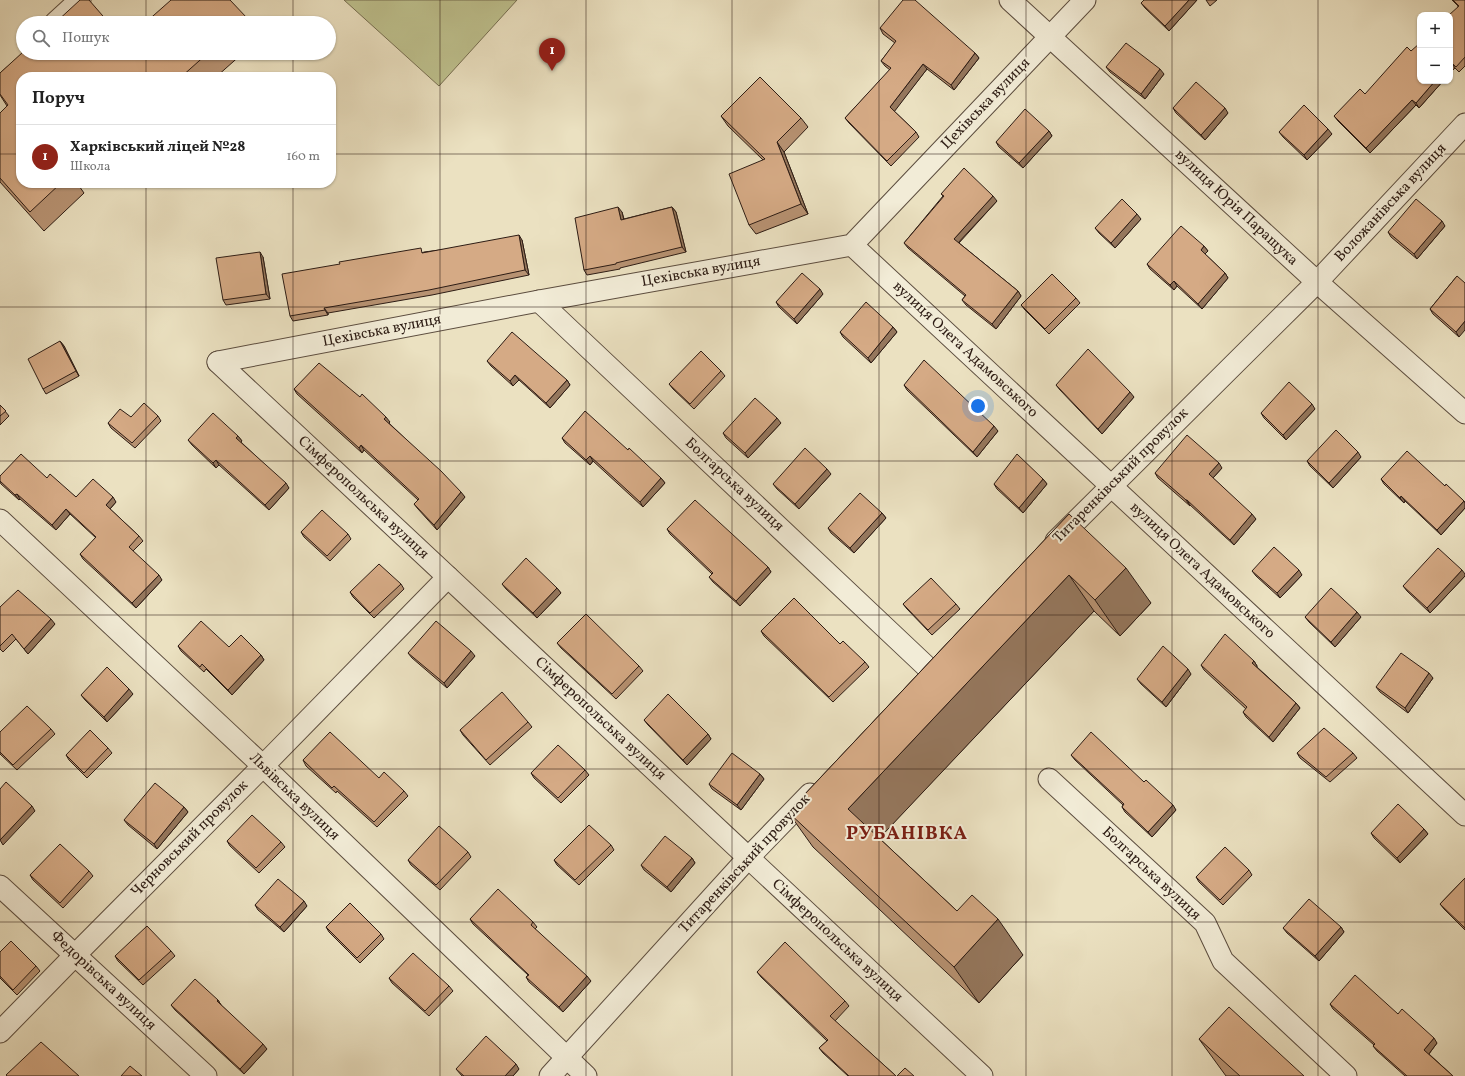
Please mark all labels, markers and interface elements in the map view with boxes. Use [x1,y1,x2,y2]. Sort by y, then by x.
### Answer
map controls [1417,12,1453,84]
button: + [1417,12,1453,48]
search box [16,16,336,60]
icon: search [30,27,52,49]
text: Пошук [62,28,110,49]
pin: 1 [539,38,565,71]
button: − [1417,48,1453,84]
street label: Цехівська вулиця [937,53,1036,155]
text: Поруч [32,87,85,110]
text: Харківський ліцей №28 [70,137,246,158]
street label: Воложанівська вулиця [1330,139,1452,267]
street label: вулиця Юрія Паращука [1170,145,1302,271]
text: 1 [42,148,48,166]
text: 160 m [286,148,320,166]
text: Школа [70,158,110,176]
street label: Цехівська вулиця [640,251,762,293]
street label: вулиця Олега Адамовського [888,277,1042,423]
street label: Цехівська вулиця [321,309,443,353]
your location [968,396,988,416]
street label: Титаренківський провулок [1048,403,1194,549]
street label: Сімферопольська вулиця [293,431,433,565]
street label: Болгарська вулиця [680,433,789,537]
street label: вулиця Олега Адамовського [1125,498,1279,644]
street label: Сімферопольська вулиця [530,652,670,786]
street label: Львівська вулиця [244,748,344,846]
street label: Черновський провулок [127,776,253,902]
street label: Титаренківський провулок [675,790,815,938]
district label: РУБАНІВКА [846,821,968,847]
street label: Болгарська вулиця [1097,822,1206,926]
street label: Сімферопольська вулиця [767,874,907,1008]
street label: Федорівська вулиця [45,926,161,1036]

